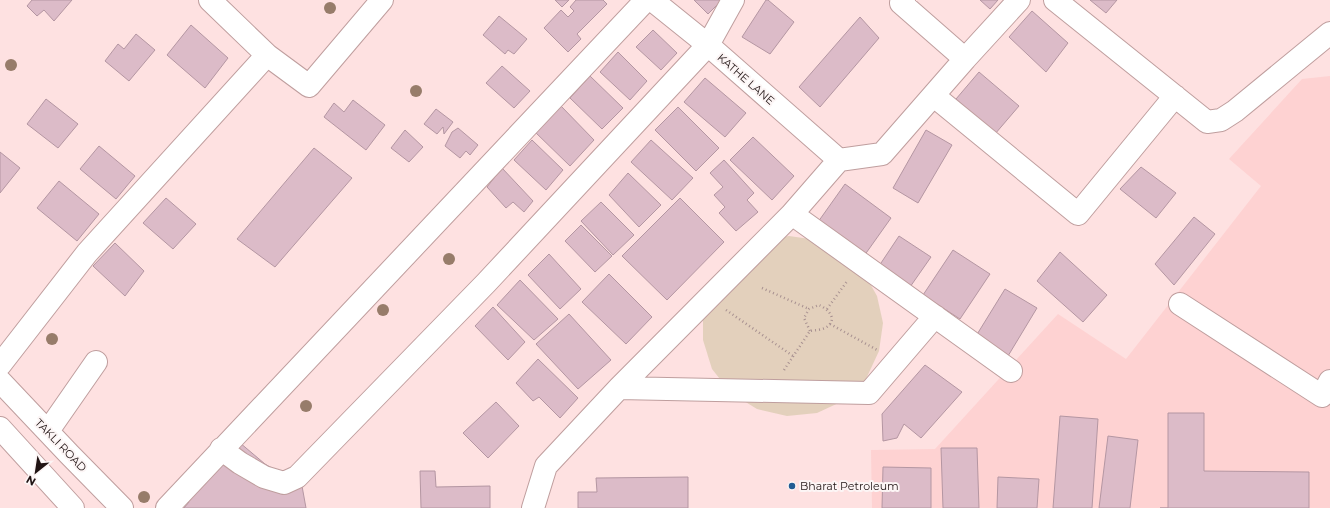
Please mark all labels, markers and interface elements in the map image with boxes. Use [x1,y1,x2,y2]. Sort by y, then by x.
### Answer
street label: KATHE LANE [715,50,777,108]
street label: TAKLI ROAD [32,416,90,474]
north arrow [16,452,56,492]
text: N [24,472,38,489]
place label: Bharat Petroleum [800,479,899,493]
marker: Bharat Petroleum [787,481,797,491]

